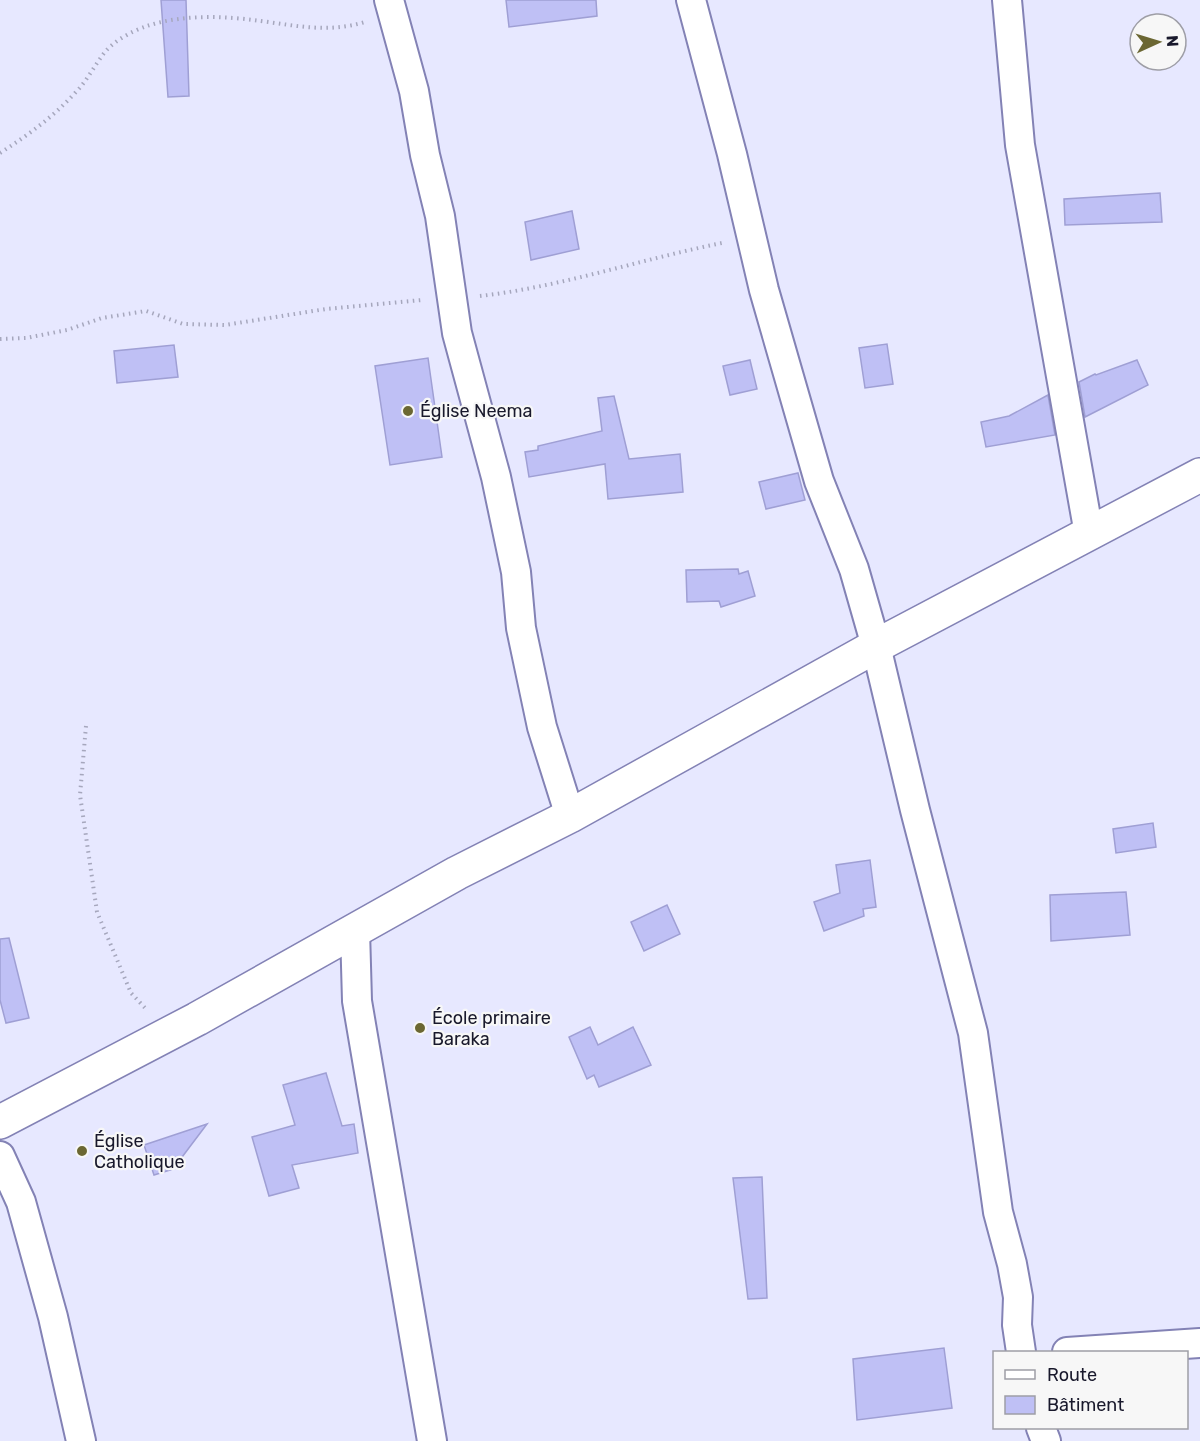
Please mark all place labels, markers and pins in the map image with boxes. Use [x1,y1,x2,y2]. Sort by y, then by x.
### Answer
place label: Église Neema [420,400,533,422]
marker: Église Neema [401,404,415,418]
place label: École primaire Baraka [432,1007,551,1050]
marker: École primaire Baraka [413,1021,427,1035]
place label: Église Catholique [94,1130,185,1173]
marker: Église Catholique [75,1144,89,1158]

